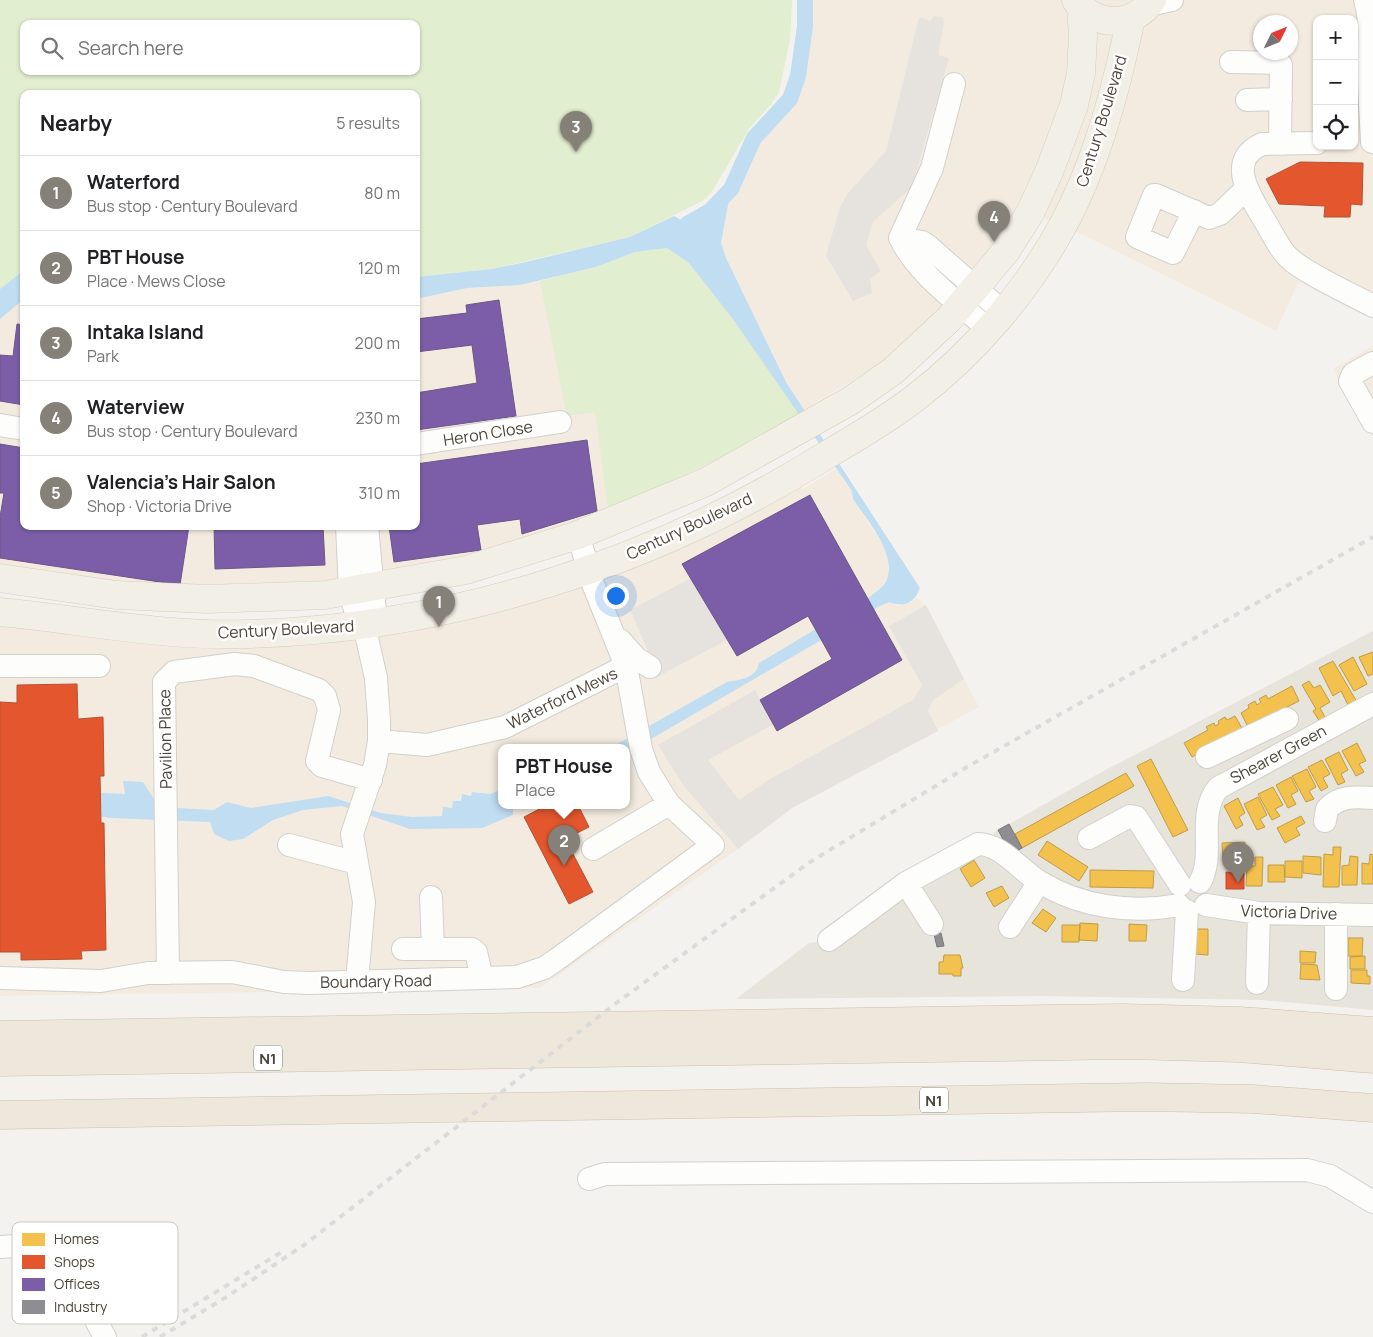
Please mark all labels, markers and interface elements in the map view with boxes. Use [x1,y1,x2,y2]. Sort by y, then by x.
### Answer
north arrow [1253,15,1298,60]
map controls [1313,15,1358,150]
button: + [1313,15,1358,60]
search box [20,20,420,75]
icon: search [38,34,66,62]
text: Search here [78,35,184,61]
street label: Century Boulevard [1071,53,1131,189]
button: − [1313,60,1358,105]
button: locate [1313,105,1358,150]
text: Nearby [40,109,112,137]
pin: 3 [560,111,592,152]
text: 5 results [336,112,400,134]
text: Waterford [87,169,180,195]
text: 1 [52,182,60,204]
text: 80 m [364,182,400,204]
text: Bus stop · Century Boulevard [87,195,298,217]
pin: 4 [978,201,1010,242]
text: PBT House [87,244,185,270]
text: 2 [51,257,61,279]
text: 120 m [358,257,400,279]
text: Place · Mews Close [87,270,226,292]
text: Intaka Island [87,319,204,345]
text: 3 [51,332,61,354]
text: 200 m [355,332,400,354]
text: Park [87,345,119,367]
text: Waterview [87,394,185,420]
text: 4 [51,407,61,429]
text: 230 m [356,407,400,429]
street label: Heron Close [442,415,534,451]
text: Bus stop · Century Boulevard [87,420,298,442]
text: Valencia's Hair Salon [87,469,276,495]
text: 5 [51,482,61,504]
text: 310 m [358,482,400,504]
street label: Century Boulevard [623,487,755,565]
text: Shop · Victoria Drive [87,495,232,517]
your location [603,583,629,609]
pin: 1 [423,586,455,627]
street label: Century Boulevard [217,614,355,644]
street label: Waterford Mews [503,662,621,734]
street label: Pavilion Place [153,689,177,789]
street label: Shearer Green [1226,719,1330,789]
popup [498,744,630,809]
text: PBT House [515,753,613,779]
text: Place [515,779,555,801]
pin: 2 [548,825,580,866]
pin: 5 [1222,842,1254,883]
street label: Victoria Drive [1240,899,1338,925]
street label: Boundary Road [320,969,432,993]
road number: N1 [254,1046,282,1070]
road number: N1 [920,1088,948,1112]
legend [12,1222,178,1324]
text: Homes [54,1229,99,1248]
text: Shops [54,1252,95,1271]
text: Offices [54,1274,100,1293]
text: Industry [54,1297,108,1316]

